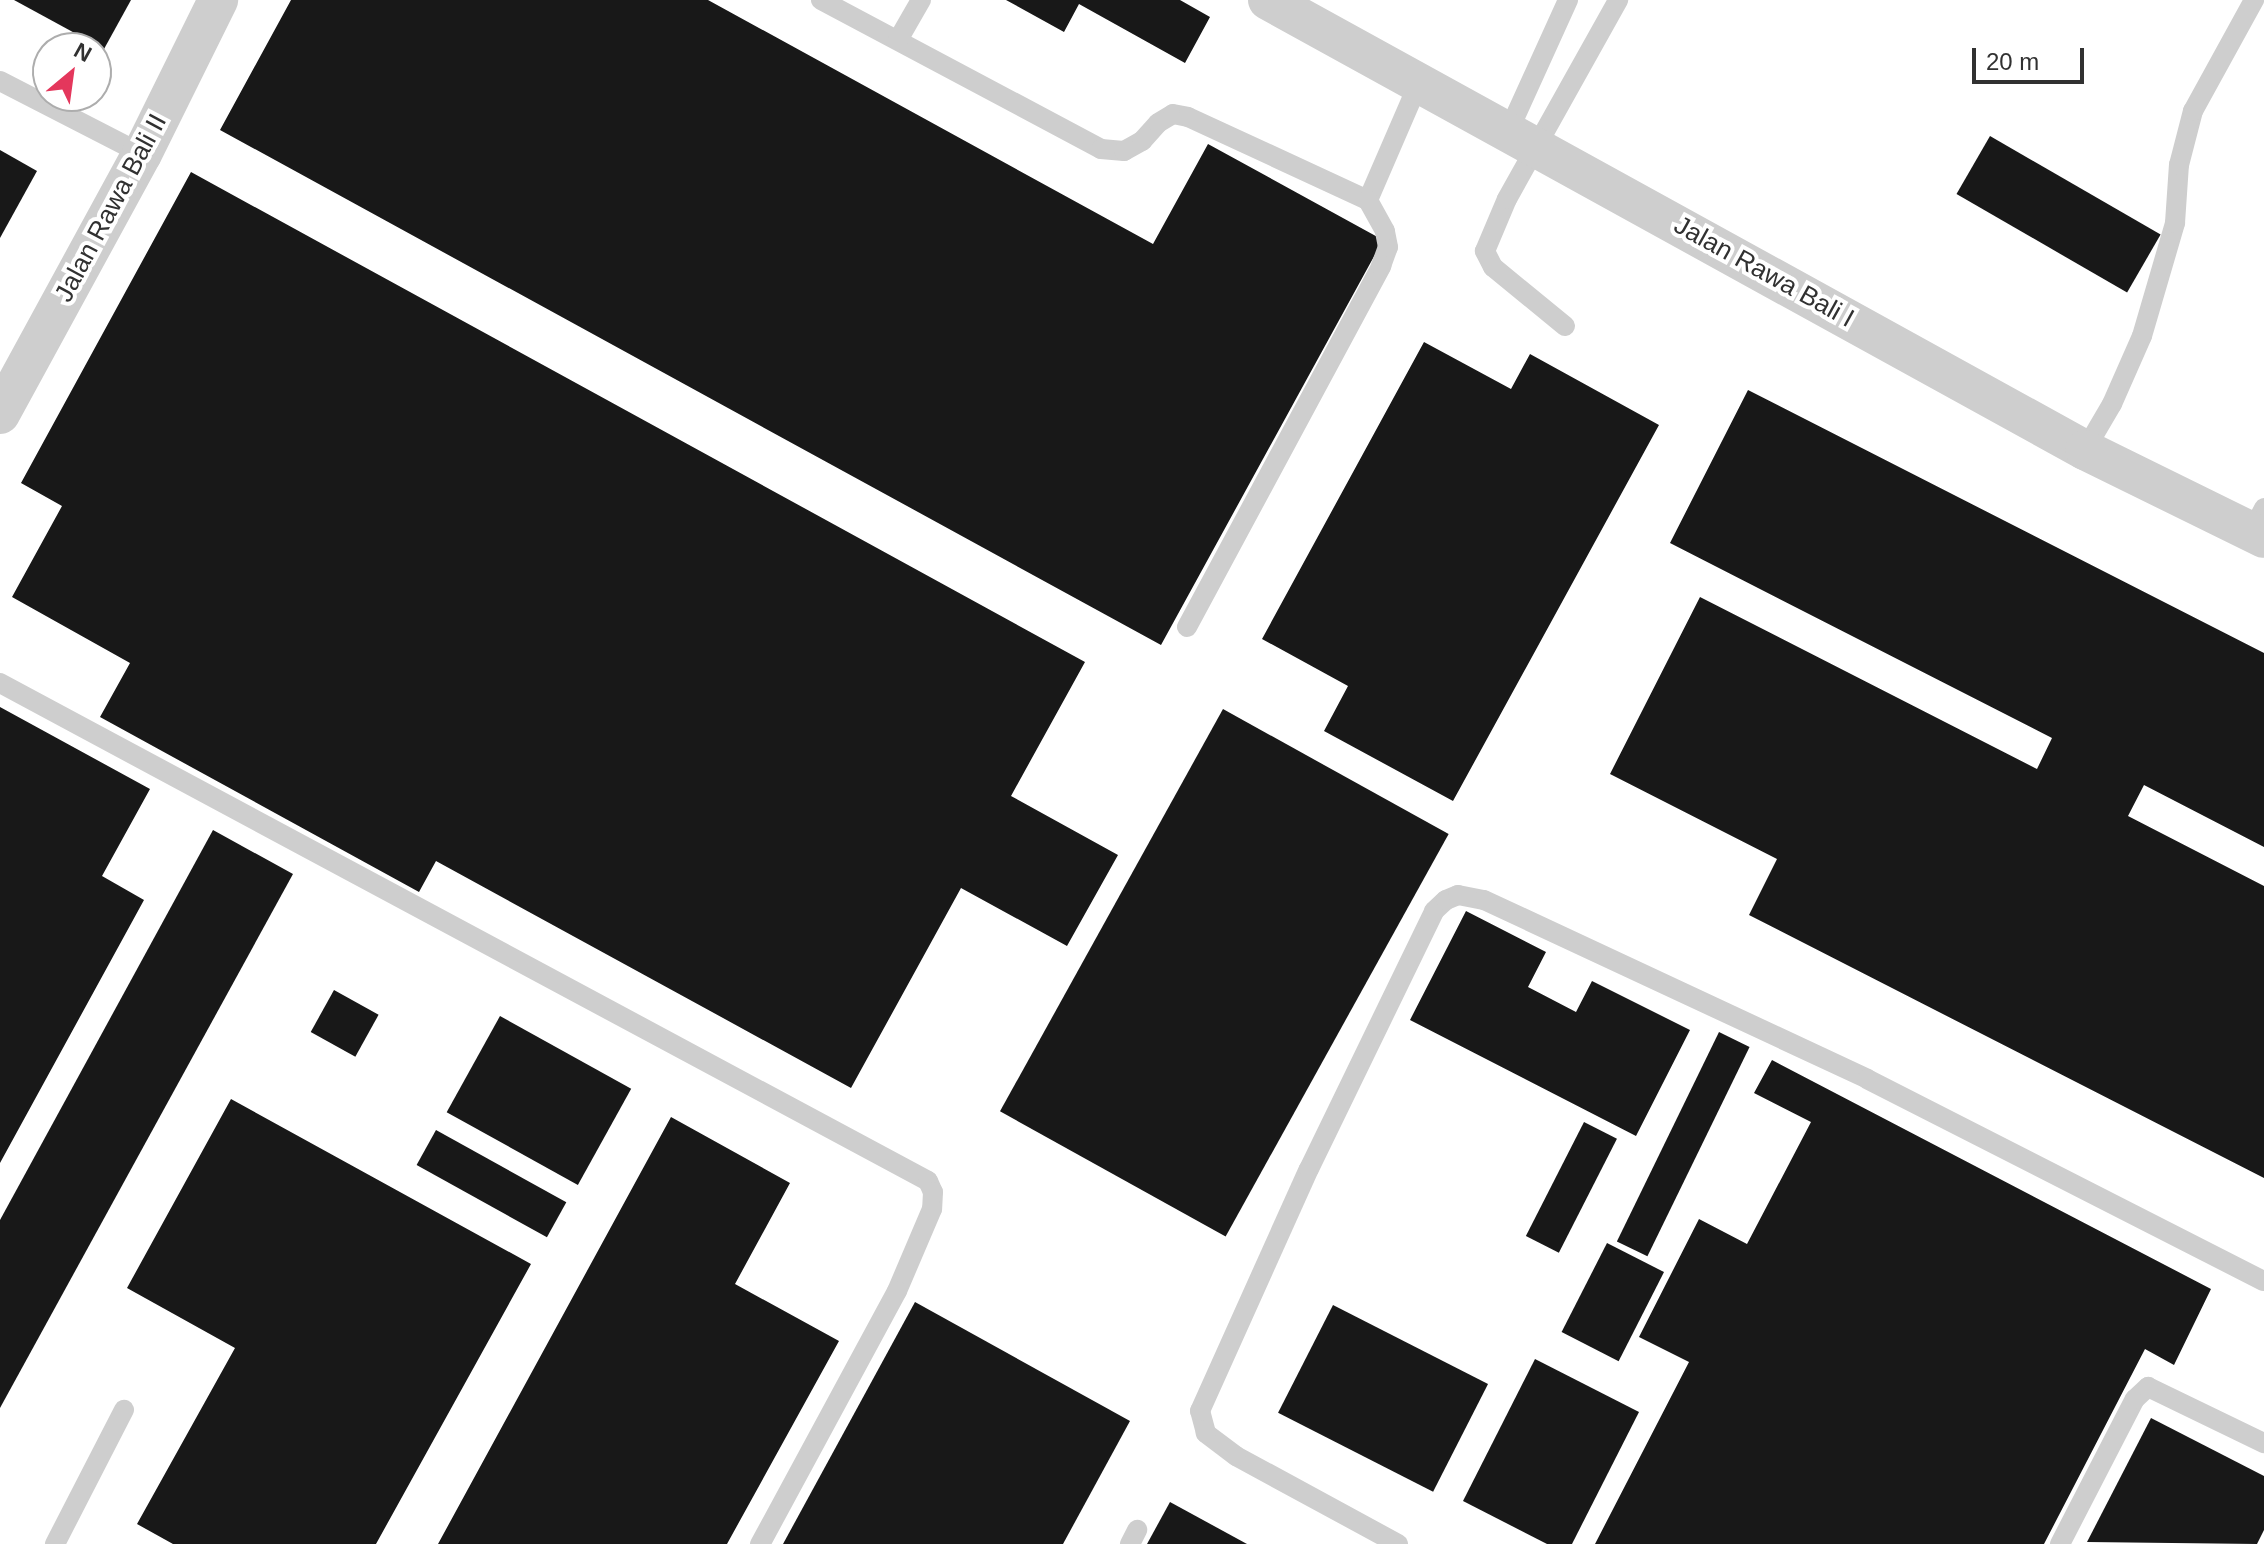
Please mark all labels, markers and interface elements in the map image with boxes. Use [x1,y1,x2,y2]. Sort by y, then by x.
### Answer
north arrow [32,32,112,112]
scale bar [1976,32,2088,82]
text: N [70,38,96,67]
text: 20 m [1986,48,2039,75]
street label: Jalan Rawa Bali II [48,109,174,307]
street label: Jalan Rawa Bali I [1669,210,1859,334]

